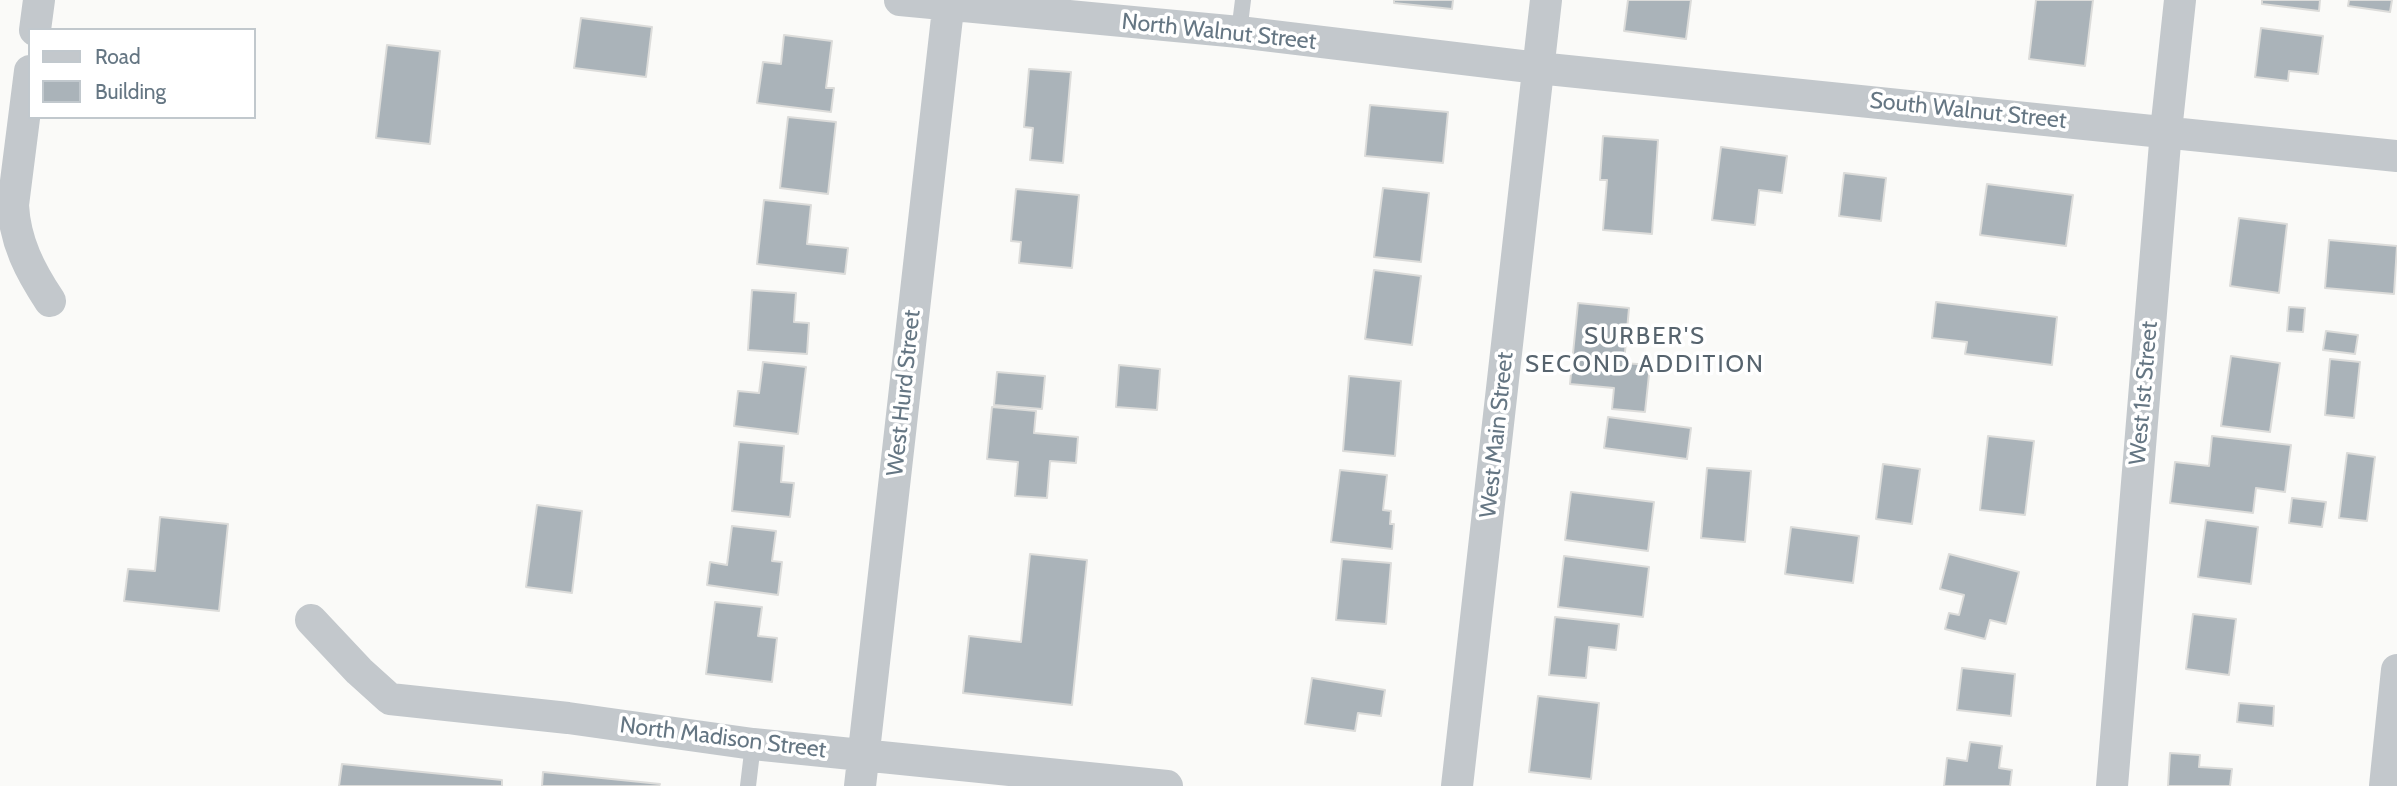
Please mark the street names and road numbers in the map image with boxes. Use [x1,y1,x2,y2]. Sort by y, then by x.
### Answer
street label: North Walnut Street [1120,8,1318,56]
street label: South Walnut Street [1868,87,2068,135]
street label: West Hurd Street [882,308,926,478]
street label: West 1st Street [2124,320,2164,466]
street label: West Main Street [1475,351,1519,519]
street label: North Madison Street [618,712,828,764]

